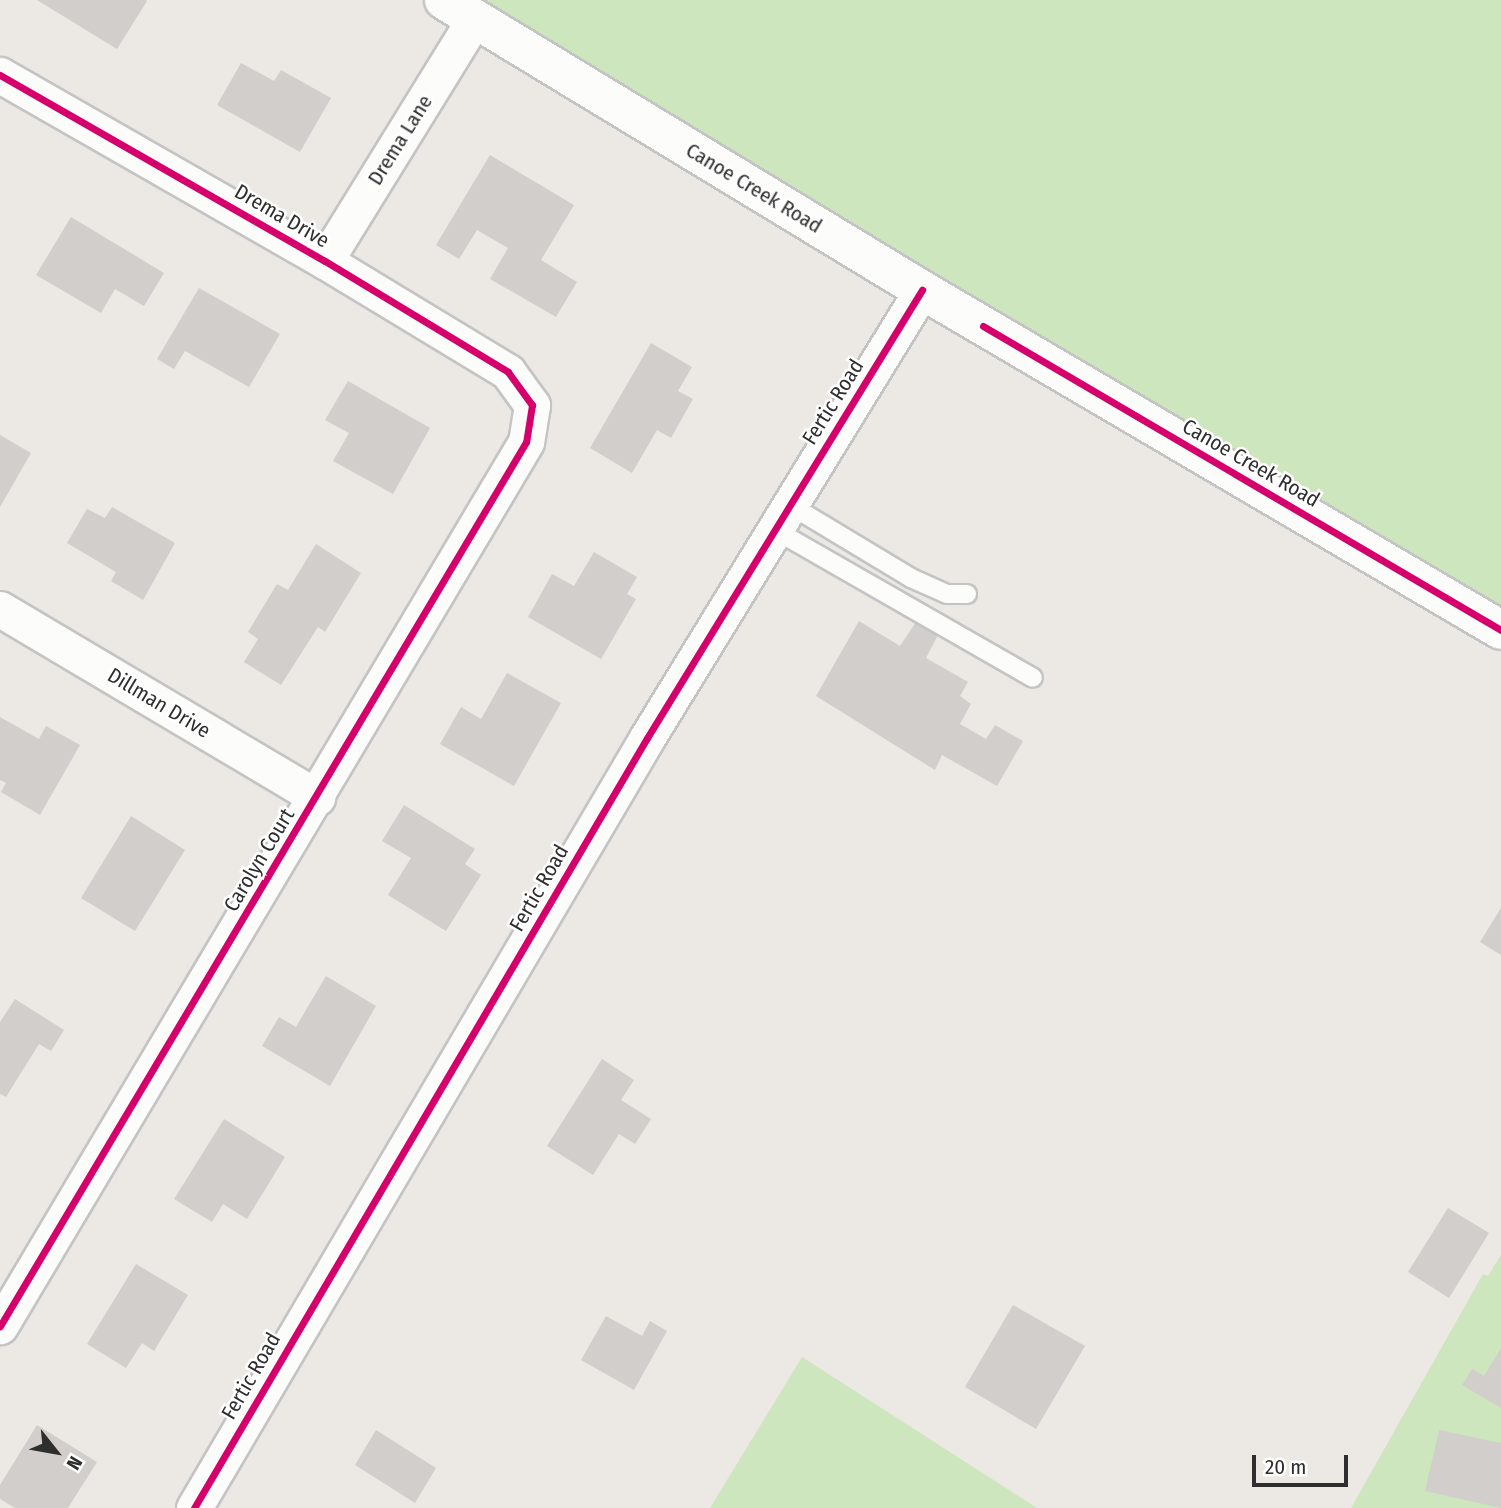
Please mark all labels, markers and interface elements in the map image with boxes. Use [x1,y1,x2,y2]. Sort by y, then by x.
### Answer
street label: Drema Lane [362,90,438,190]
street label: Canoe Creek Road [681,137,827,239]
street label: Drema Drive [230,179,334,253]
street label: Fertic Road [797,355,869,449]
street label: Canoe Creek Road [1178,414,1324,512]
street label: Dillman Drive [103,662,215,744]
street label: Carolyn Court [218,804,300,916]
street label: Fertic Road [504,840,574,936]
street label: Fertic Road [216,1328,286,1424]
north arrow [21,1417,91,1487]
scale bar [1256,1442,1352,1486]
text: N [62,1452,87,1474]
text: 20 m [1265,1454,1306,1480]

